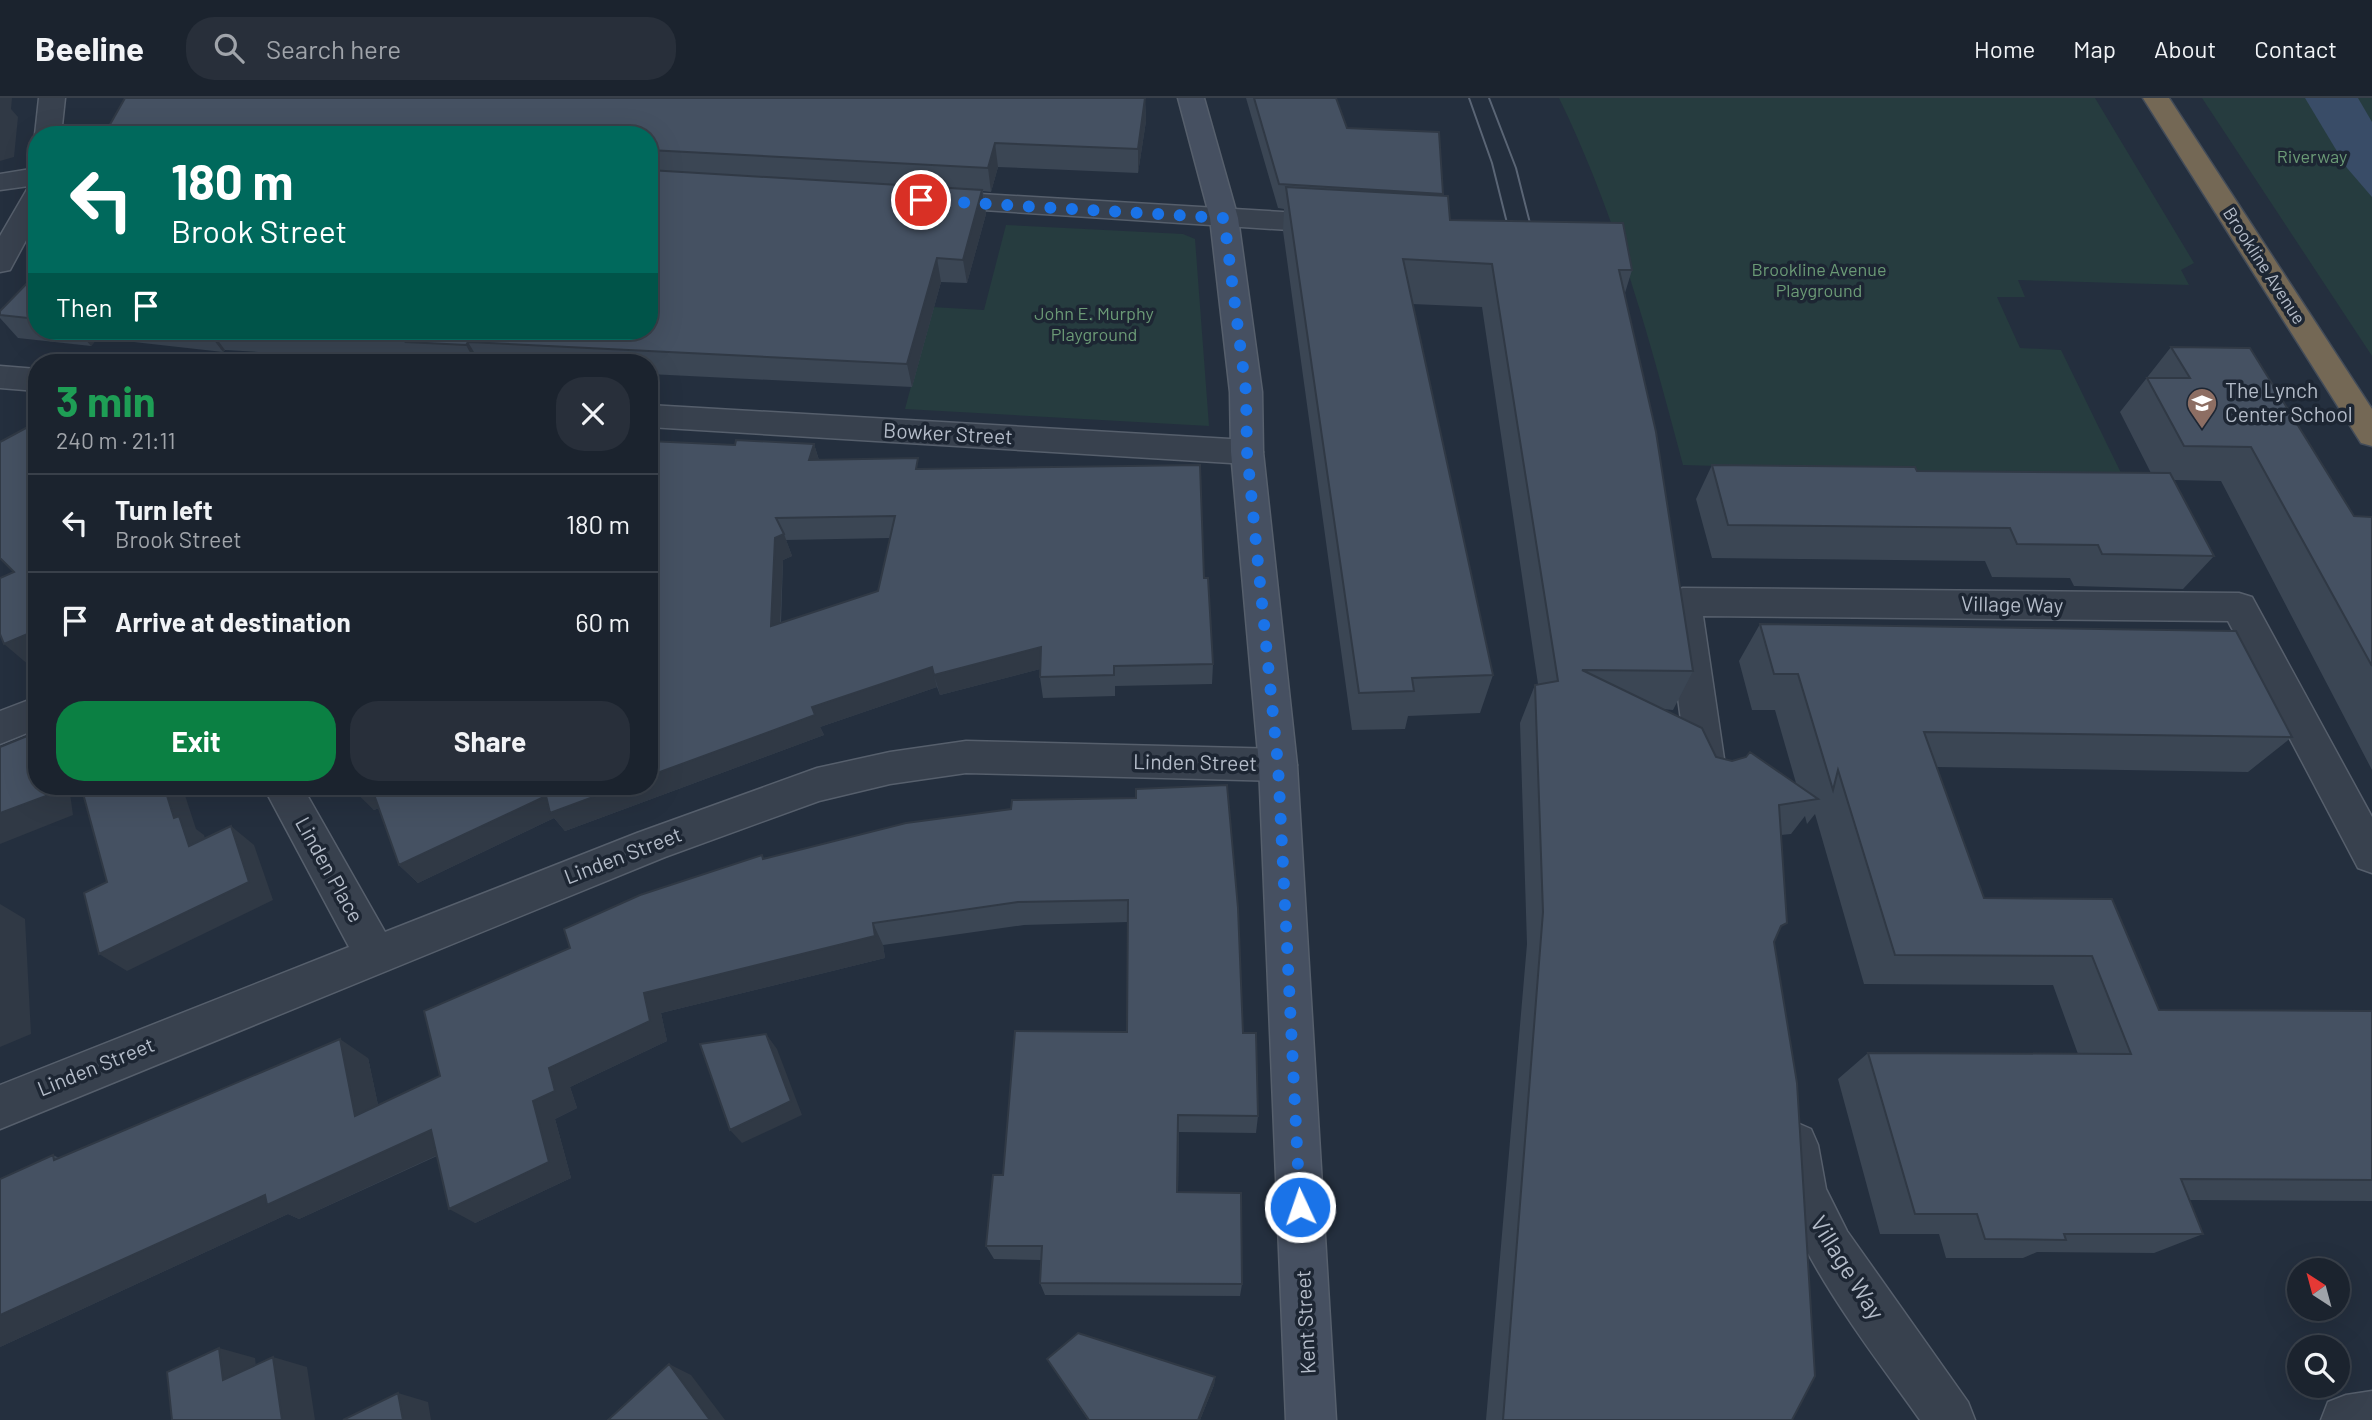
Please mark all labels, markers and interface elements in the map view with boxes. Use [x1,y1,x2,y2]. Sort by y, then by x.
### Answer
search box [186,17,676,80]
text: Beeline [35,28,144,68]
icon: search [210,29,248,67]
text: Search here [266,33,401,64]
text: Home [1974,34,2035,63]
text: Map [2073,34,2116,63]
text: About [2154,34,2216,63]
text: Contact [2254,34,2337,63]
park label: Riverway [2277,145,2347,167]
text: 180 m [171,151,294,210]
icon: left [56,154,147,245]
pin [891,170,951,230]
icon: arrive [902,181,940,219]
street label: Brookline Avenue [2219,203,2311,328]
text: Brook Street [171,211,347,249]
park label: Brookline Avenue Playground [1751,258,1887,301]
icon: arrive [127,287,165,325]
text: Then [56,291,113,322]
park label: John E. Murphy Playground [1034,302,1154,345]
text: 3 min [56,375,156,425]
button: close [556,377,630,451]
place label: The Lynch Center School [2225,377,2353,426]
school or university icon: The Lynch Center School [2185,386,2219,430]
street label: Bowker Street [883,417,1014,448]
text: 240 m · 21:11 [56,426,176,454]
text: Turn left [115,494,213,525]
icon: left [56,504,94,542]
text: 180 m [566,508,630,539]
text: Brook Street [115,525,242,553]
street label: Village Way [1961,590,2064,617]
icon: arrive [56,602,94,640]
text: Arrive at destination [115,606,351,637]
text: 60 m [575,606,630,637]
button: Exit [56,701,336,781]
button: Share [350,701,630,781]
street label: Linden Street [1133,748,1257,775]
street label: Linden Place [291,812,370,926]
street label: Linden Street [560,821,685,888]
street label: Linden Street [33,1031,158,1100]
position arrow [1263,1170,1337,1244]
street label: Village Way [1805,1210,1892,1325]
north arrow [2287,1258,2350,1321]
map controls [2287,1258,2350,1398]
street label: Kent Street [1289,1269,1320,1375]
button: search [2287,1335,2350,1398]

